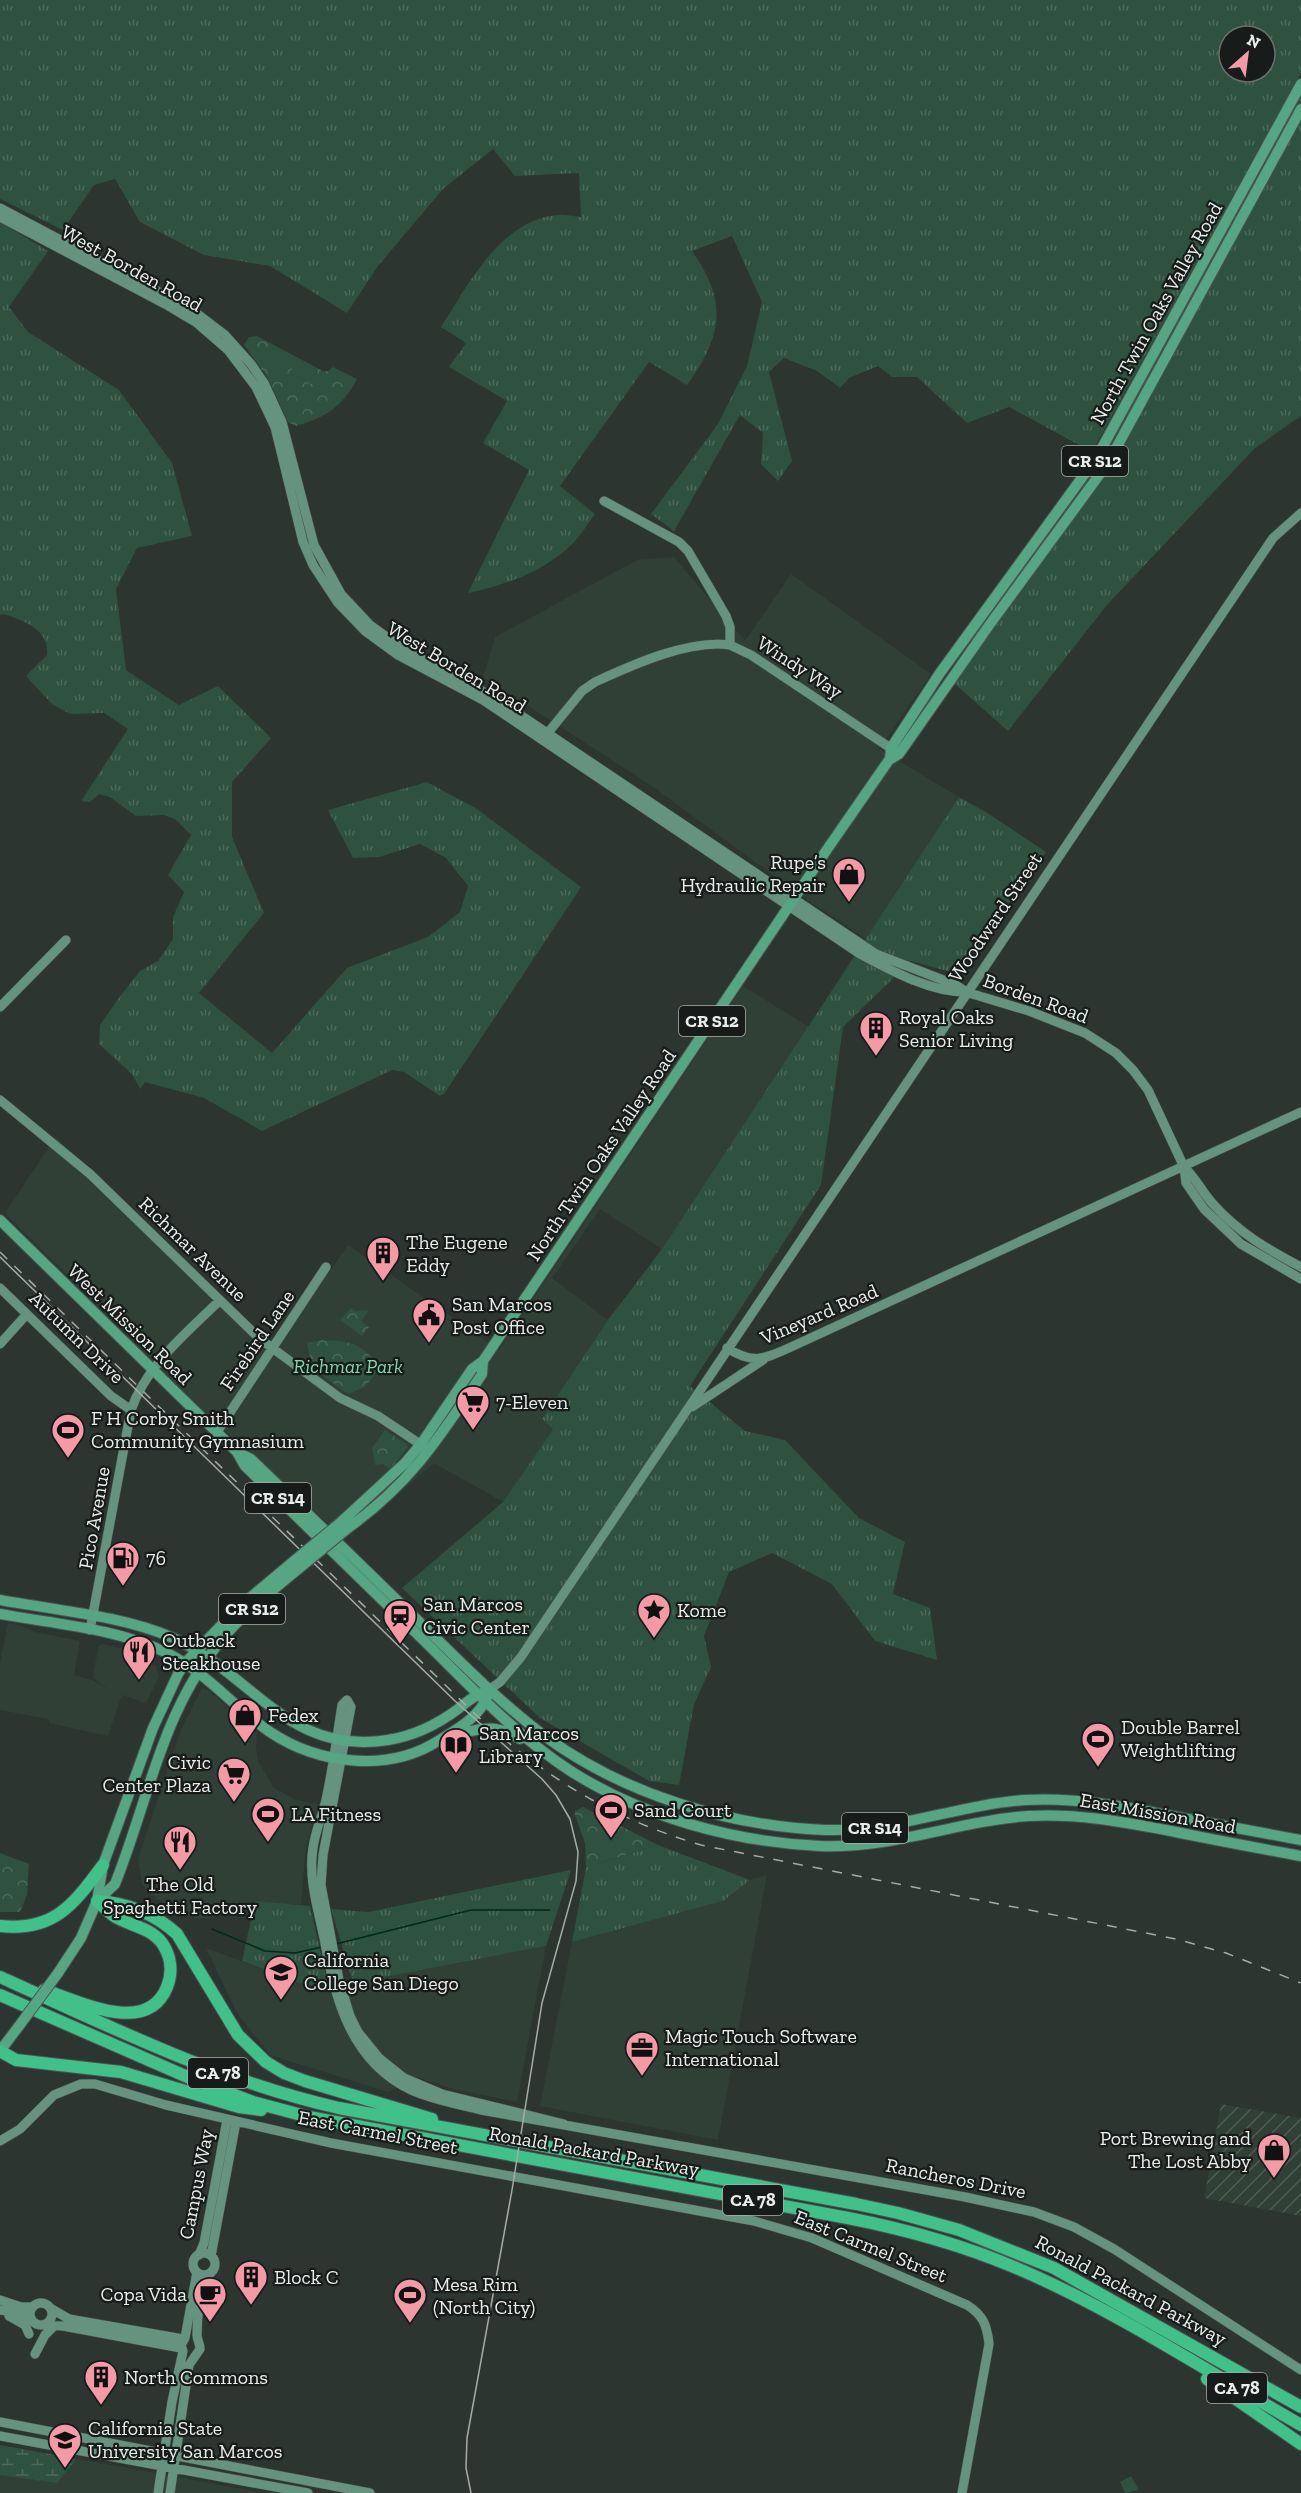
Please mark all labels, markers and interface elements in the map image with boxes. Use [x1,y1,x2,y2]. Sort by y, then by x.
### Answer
north arrow [1217,24,1277,84]
text: N [1244,30,1264,52]
street label: North Twin Oaks Valley Road [1085,198,1227,428]
street label: West Borden Road [57,219,207,317]
road number: CR S12 [1062,446,1128,476]
street label: West Borden Road [383,616,531,718]
street label: Windy Way [753,631,848,704]
street label: Woodward Street [943,847,1047,986]
place label: Rupe’s Hydraulic Repair [681,850,826,897]
shop icon: Rupe’s Hydraulic Repair [831,856,867,903]
street label: Borden Road [980,968,1092,1028]
place label: Royal Oaks Senior Living [899,1005,1013,1052]
road number: CR S12 [679,1006,745,1036]
building icon: Royal Oaks Senior Living [858,1010,894,1057]
street label: North Twin Oaks Valley Road [521,1045,681,1265]
street label: Richmar Avenue [134,1192,252,1306]
place label: The Eugene Eddy [406,1230,508,1277]
building icon: The Eugene Eddy [365,1235,401,1282]
street label: West Mission Road [63,1259,197,1389]
street label: Vineyard Road [756,1278,881,1350]
street label: Firebird Lane [215,1285,299,1395]
street label: Autumn Drive [24,1286,130,1388]
place label: San Marcos Post Office [452,1292,552,1339]
public building icon: San Marcos Post Office [411,1297,447,1344]
park label: Richmar Park [293,1354,403,1378]
supermarket icon: 7-Eleven [455,1384,491,1431]
place label: 7-Eleven [496,1390,569,1414]
place label: F H Corby Smith Community Gymnasium [91,1406,305,1453]
sports icon: F H Corby Smith Community Gymnasium [50,1412,86,1459]
street label: Pico Avenue [73,1465,115,1571]
road number: CR S14 [245,1483,311,1513]
fuel station icon: 76 [105,1540,141,1587]
place label: 76 [146,1546,166,1570]
place label: San Marcos Civic Center [423,1592,530,1639]
place icon: Kome [636,1592,672,1639]
road number: CR S12 [219,1594,285,1624]
station icon: San Marcos Civic Center [382,1598,418,1645]
place label: Kome [677,1598,726,1622]
place label: Outback Steakhouse [162,1628,260,1675]
restaurant icon: Outback Steakhouse [121,1634,157,1681]
shop icon: Fedex [227,1697,263,1744]
place label: Fedex [268,1703,319,1727]
place label: Double Barrel Weightlifting [1121,1715,1240,1762]
place label: San Marcos Library [479,1721,579,1768]
sports icon: Double Barrel Weightlifting [1080,1721,1116,1768]
library icon: San Marcos Library [438,1727,474,1774]
place label: Civic Center Plaza [102,1750,211,1797]
supermarket icon: Civic Center Plaza [216,1756,252,1803]
street label: East Mission Road [1078,1787,1238,1839]
sports icon: Sand Court [593,1792,629,1839]
sports icon: LA Fitness [250,1796,286,1843]
place label: Sand Court [634,1798,732,1822]
place label: LA Fitness [291,1802,381,1826]
road number: CR S14 [842,1813,908,1843]
restaurant icon: The Old Spaghetti Factory [162,1824,198,1871]
place label: The Old Spaghetti Factory [103,1872,258,1919]
place label: California College San Diego [304,1948,459,1995]
school or university icon: California College San Diego [263,1954,299,2001]
place label: Magic Touch Software International [665,2024,857,2071]
office icon: Magic Touch Software International [624,2030,660,2077]
road number: CA 78 [188,2058,248,2088]
street label: East Carmel Street [296,2105,461,2159]
street label: Ronald Packard Parkway [487,2121,702,2181]
street label: Campus Way [174,2126,219,2241]
place label: Port Brewing and The Lost Abby [1100,2126,1252,2173]
shop icon: Port Brewing and The Lost Abby [1256,2132,1292,2179]
street label: Rancheros Drive [884,2153,1028,2203]
road number: CA 78 [723,2185,783,2215]
street label: East Carmel Street [791,2204,951,2288]
street label: Ronald Packard Parkway [1031,2229,1231,2351]
building icon: Block C [233,2259,269,2306]
place label: Block C [274,2265,339,2289]
place label: Mesa Rim (North City) [433,2272,535,2319]
cafe icon: Copa Vida [192,2276,228,2323]
sports icon: Mesa Rim (North City) [392,2277,428,2324]
place label: Copa Vida [101,2282,187,2306]
building icon: North Commons [83,2359,119,2406]
place label: North Commons [124,2365,268,2389]
road number: CA 78 [1207,2373,1267,2403]
place label: California State University San Marcos [88,2416,282,2463]
school or university icon: California State University San Marcos [47,2422,83,2469]

